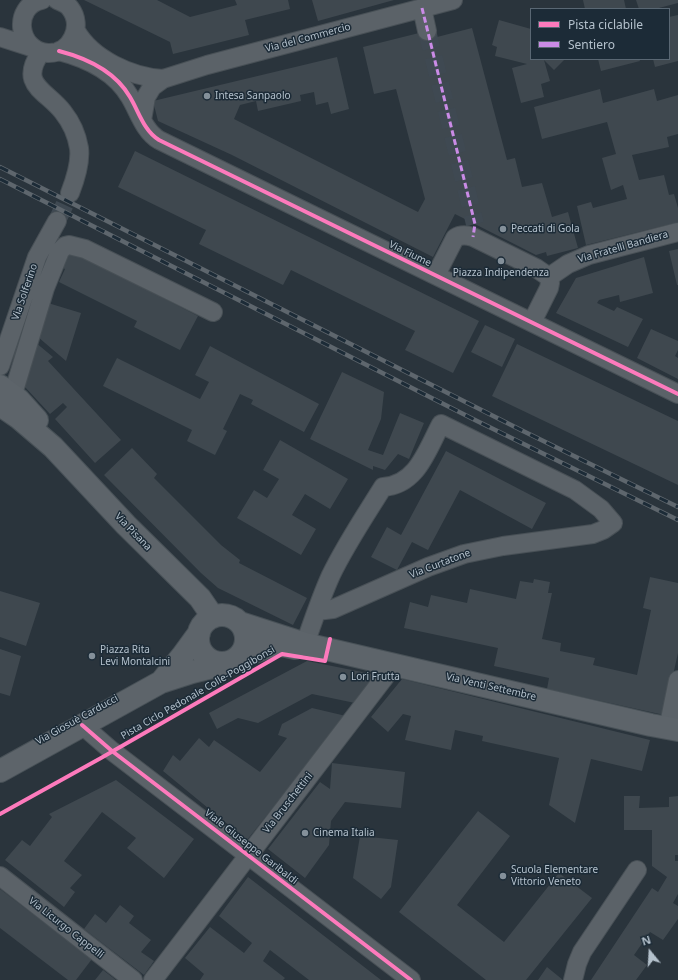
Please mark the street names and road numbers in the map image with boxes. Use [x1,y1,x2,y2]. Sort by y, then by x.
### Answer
street label: Via del Commercio [264,21,352,55]
street label: Via Fratelli Bandiera [576,228,670,266]
street label: Via Fiume [387,239,433,269]
street label: Via Solferino [10,262,40,322]
street label: Via Pisana [112,511,154,553]
street label: Via Curtatone [408,547,472,581]
street label: Pista Ciclo Pedonale Colle-Poggibonsi [119,644,277,742]
street label: Via Venti Settembre [445,671,537,703]
street label: Via Giosuè Carducci [34,692,120,748]
street label: Via Bruschettini [261,770,315,836]
street label: Viale Giuseppe Garibaldi [202,807,300,887]
street label: Via Licurgo Cappelli [26,895,106,961]

